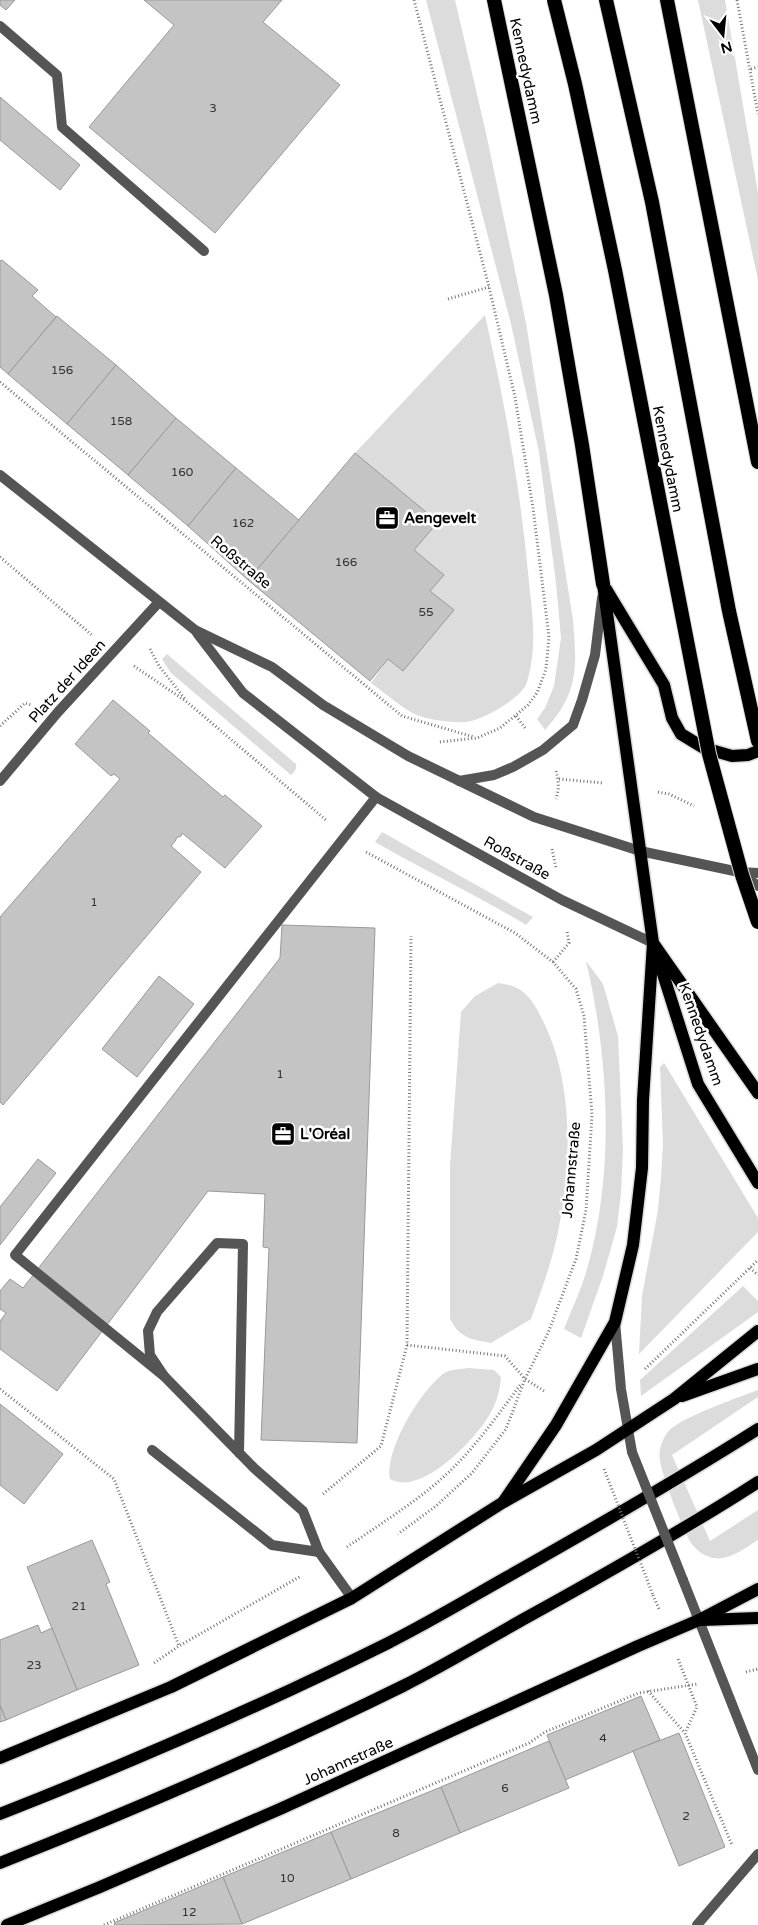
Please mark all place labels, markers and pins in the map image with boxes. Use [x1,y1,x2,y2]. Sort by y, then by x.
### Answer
office icon: Aengevelt [374,505,400,531]
place label: Aengevelt [404,509,477,528]
office icon: L'Oréal [270,1121,296,1147]
place label: L'Oréal [300,1125,350,1143]

